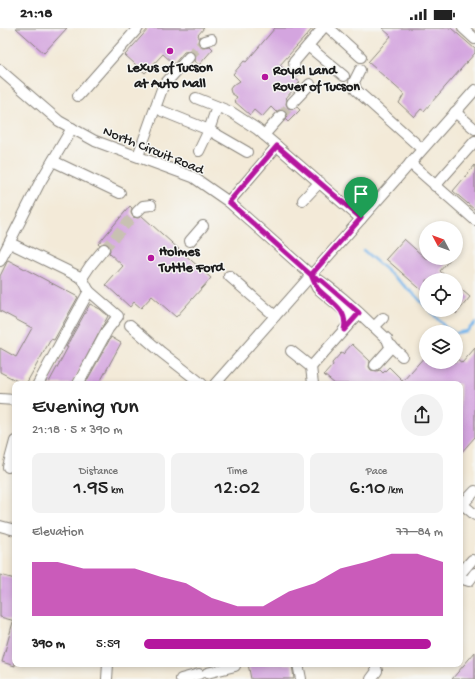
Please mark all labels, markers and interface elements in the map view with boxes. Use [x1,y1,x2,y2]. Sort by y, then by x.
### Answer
text: 21:18 [20,5,52,23]
marker: Lexus of Tucson at Auto Mall [165,46,175,56]
place label: Lexus of Tucson at Auto Mall [127,60,213,93]
place label: Royal Land Rover of Tucson [272,63,360,96]
marker: Royal Land Rover of Tucson [260,72,270,82]
street label: North Circuit Road [100,123,208,180]
pin [344,177,378,218]
icon: arrive [350,183,372,205]
north arrow [419,221,463,265]
map controls [419,221,463,369]
place label: Holmes Tuttle Ford [158,244,225,277]
marker: Holmes Tuttle Ford [146,253,156,263]
button: locate [419,273,463,317]
button: layers [419,325,463,369]
button: share [401,394,443,436]
text: Evening run [32,395,139,421]
text: 21:18 · 5 × 390 m [32,423,123,438]
text: Distance [79,466,118,478]
text: Time [227,466,248,478]
text: Pace [366,466,387,478]
text: 1.95 [73,478,108,501]
text: 12:02 [215,478,260,501]
text: 6:10 [350,478,385,501]
text: km [108,485,124,497]
text: /km [385,485,403,497]
text: Elevation [32,525,84,540]
text: 77–84 m [396,525,443,540]
text: 390 m [32,637,65,652]
text: 5:59 [96,637,120,652]

